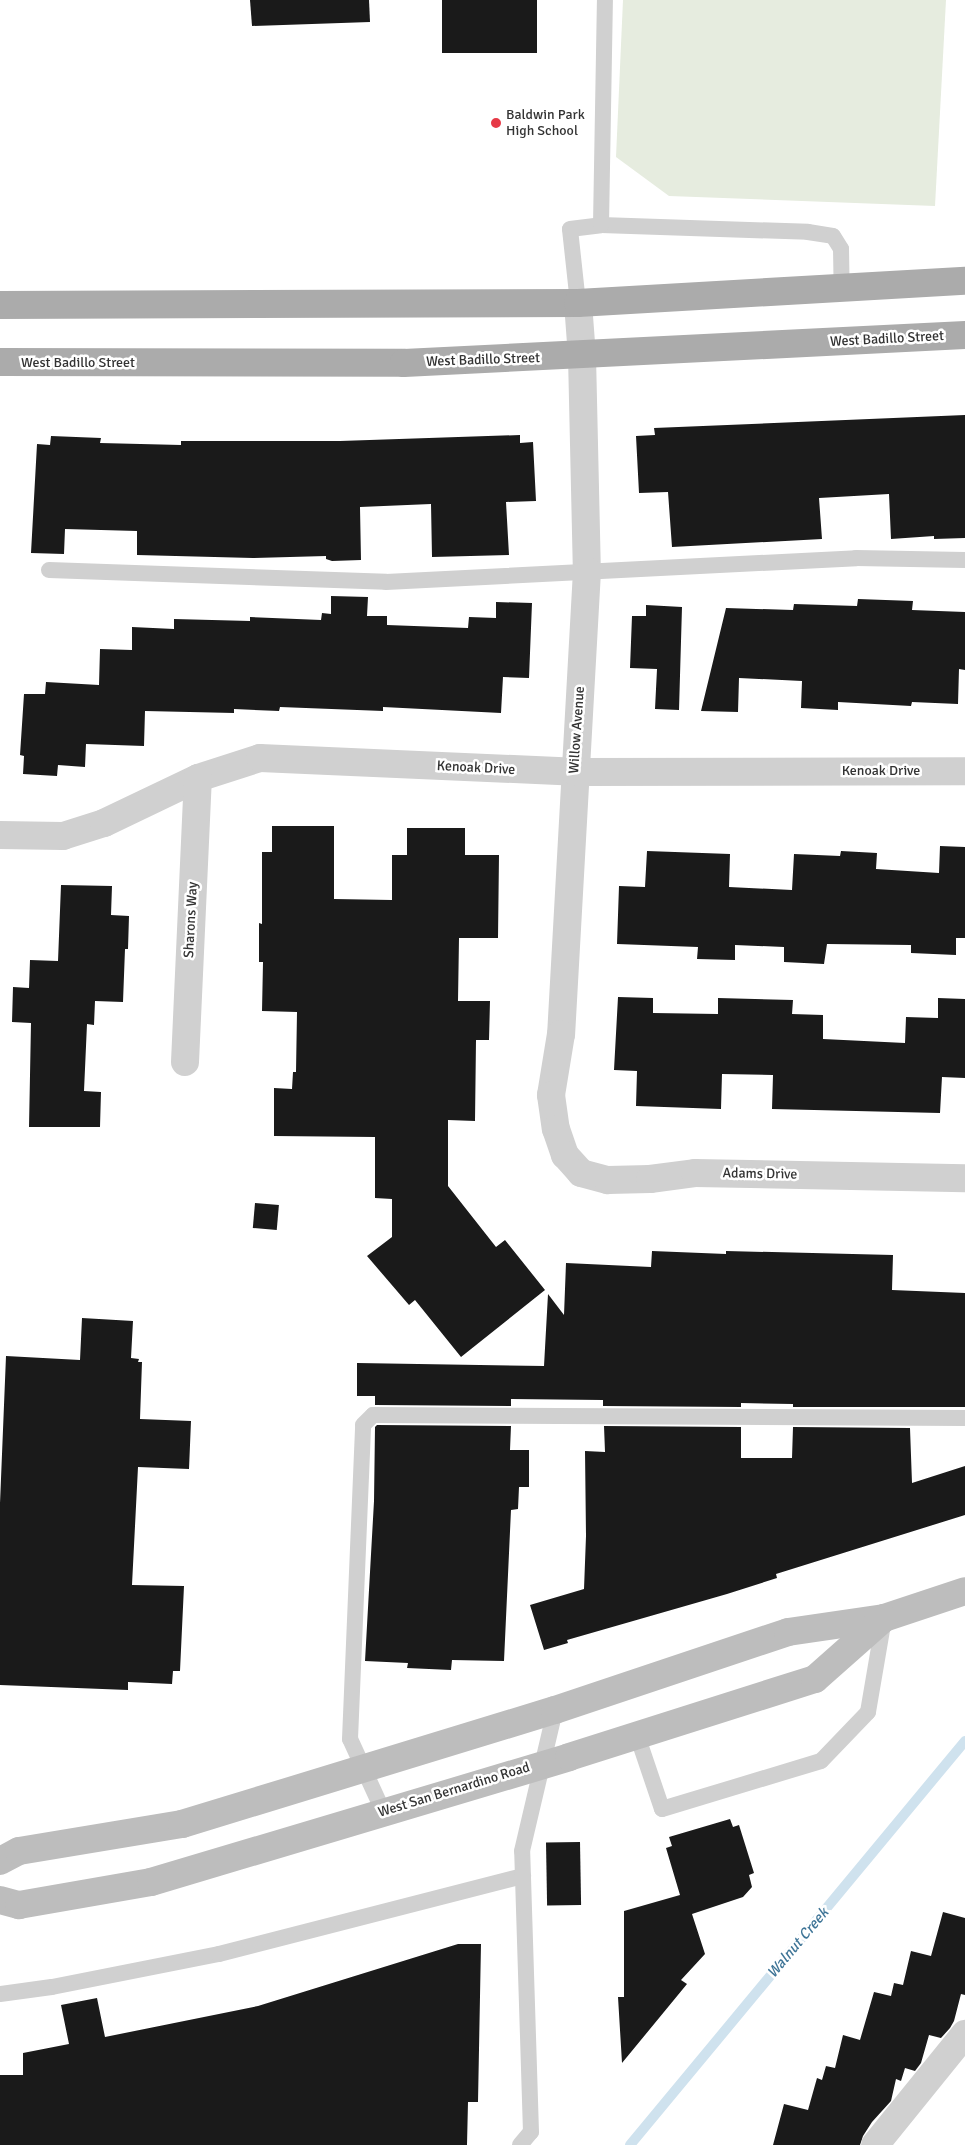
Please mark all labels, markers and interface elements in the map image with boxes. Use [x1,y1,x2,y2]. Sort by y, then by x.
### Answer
place label: Baldwin Park High School [506,107,585,140]
marker: Baldwin Park High School [490,117,502,129]
street label: West Badillo Street [830,328,944,350]
street label: West Badillo Street [426,350,540,370]
street label: West Badillo Street [21,355,135,371]
street label: Willow Avenue [566,686,588,774]
street label: Kenoak Drive [436,758,516,778]
street label: Kenoak Drive [842,763,920,779]
street label: Sharons Way [181,881,201,959]
street label: Adams Drive [723,1165,797,1183]
street label: West San Bernardino Road [376,1759,532,1821]
water label: Walnut Creek [763,1904,833,1982]

